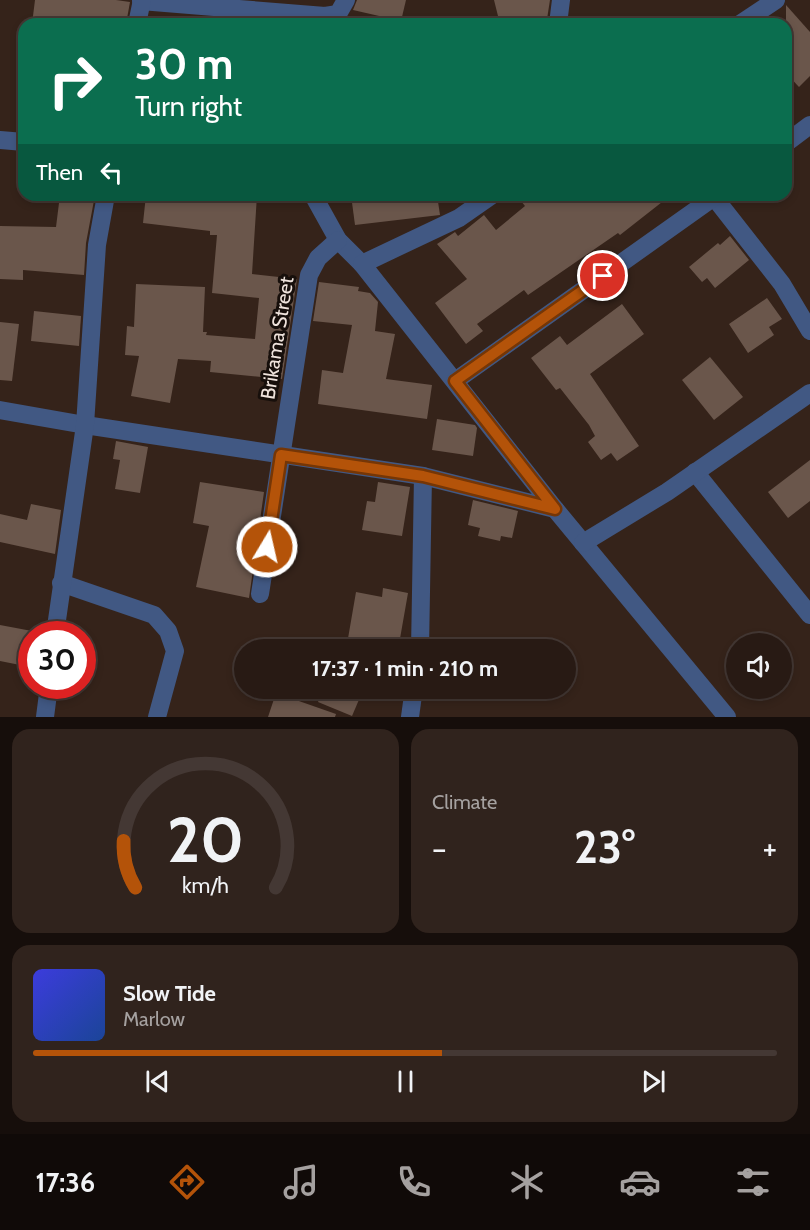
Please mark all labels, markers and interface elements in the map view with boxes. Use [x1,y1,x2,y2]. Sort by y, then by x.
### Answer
text: 30 m [135,38,233,90]
icon: right [36,42,114,120]
text: Turn right [135,90,242,123]
icon: left [95,156,128,189]
text: Then [36,159,83,186]
pin [577,250,628,301]
icon: arrive [586,259,619,292]
street label: Brikama Street [255,275,299,401]
position arrow [235,515,299,579]
speed limit sign: 30 [18,621,96,699]
map controls [726,633,792,699]
button: sound [726,633,792,699]
text: 17:37 · 1 min · 210 m [312,655,498,682]
text: Climate [432,790,497,814]
text: 20 [167,802,244,878]
text: 23° [574,820,635,874]
text: − [432,828,447,868]
text: + [762,828,777,868]
text: km/h [182,872,229,898]
text: Slow Tide [123,980,216,1007]
text: Marlow [123,1007,185,1031]
icon: previous [141,1065,174,1098]
icon: pause [389,1065,422,1098]
icon: next [637,1065,670,1098]
icon: directions [166,1161,208,1203]
icon: music [280,1161,322,1203]
icon: phone [393,1161,435,1203]
icon: climate [506,1161,548,1203]
icon: car [619,1161,661,1203]
icon: filters [732,1161,774,1203]
text: 17:36 [36,1166,95,1199]

